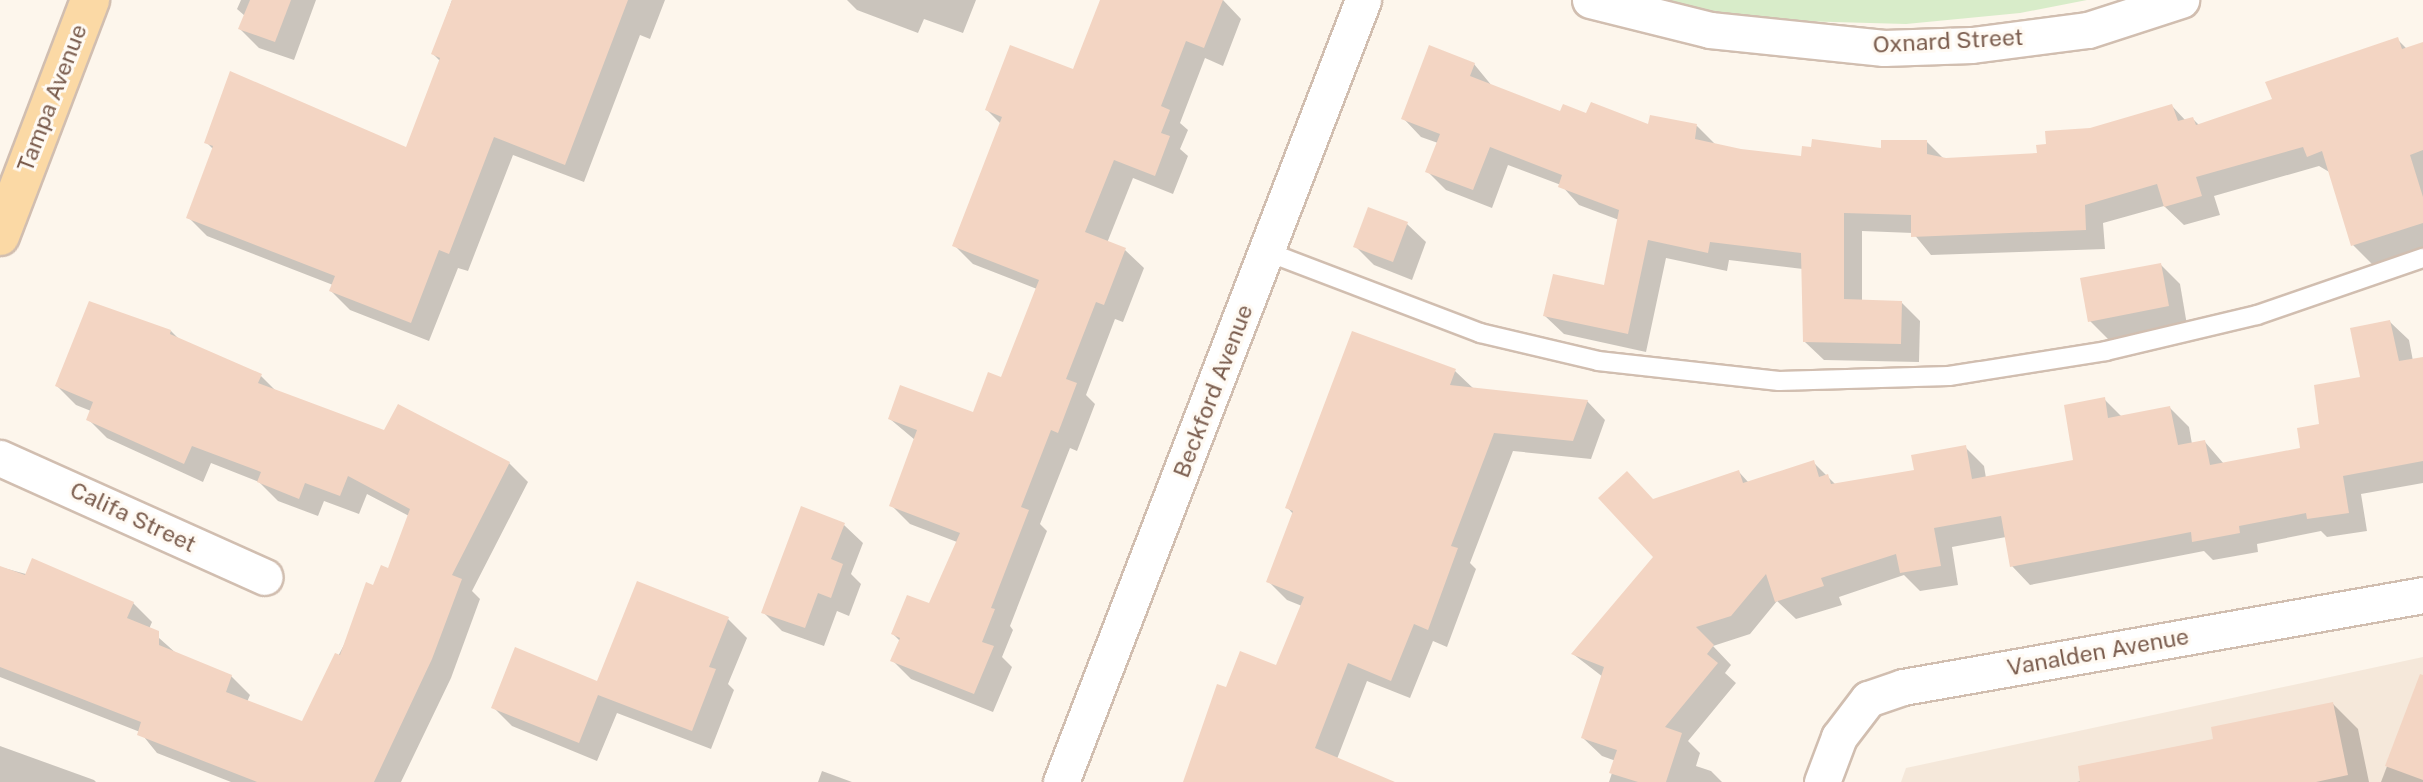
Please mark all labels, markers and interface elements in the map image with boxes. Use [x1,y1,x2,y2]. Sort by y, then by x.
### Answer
street label: Tampa Avenue [11,20,93,176]
street label: Oxnard Street [1872,23,2024,59]
street label: Beckford Avenue [1167,301,1259,481]
street label: Califa Street [66,476,200,558]
street label: Vanalden Avenue [2005,622,2191,682]

